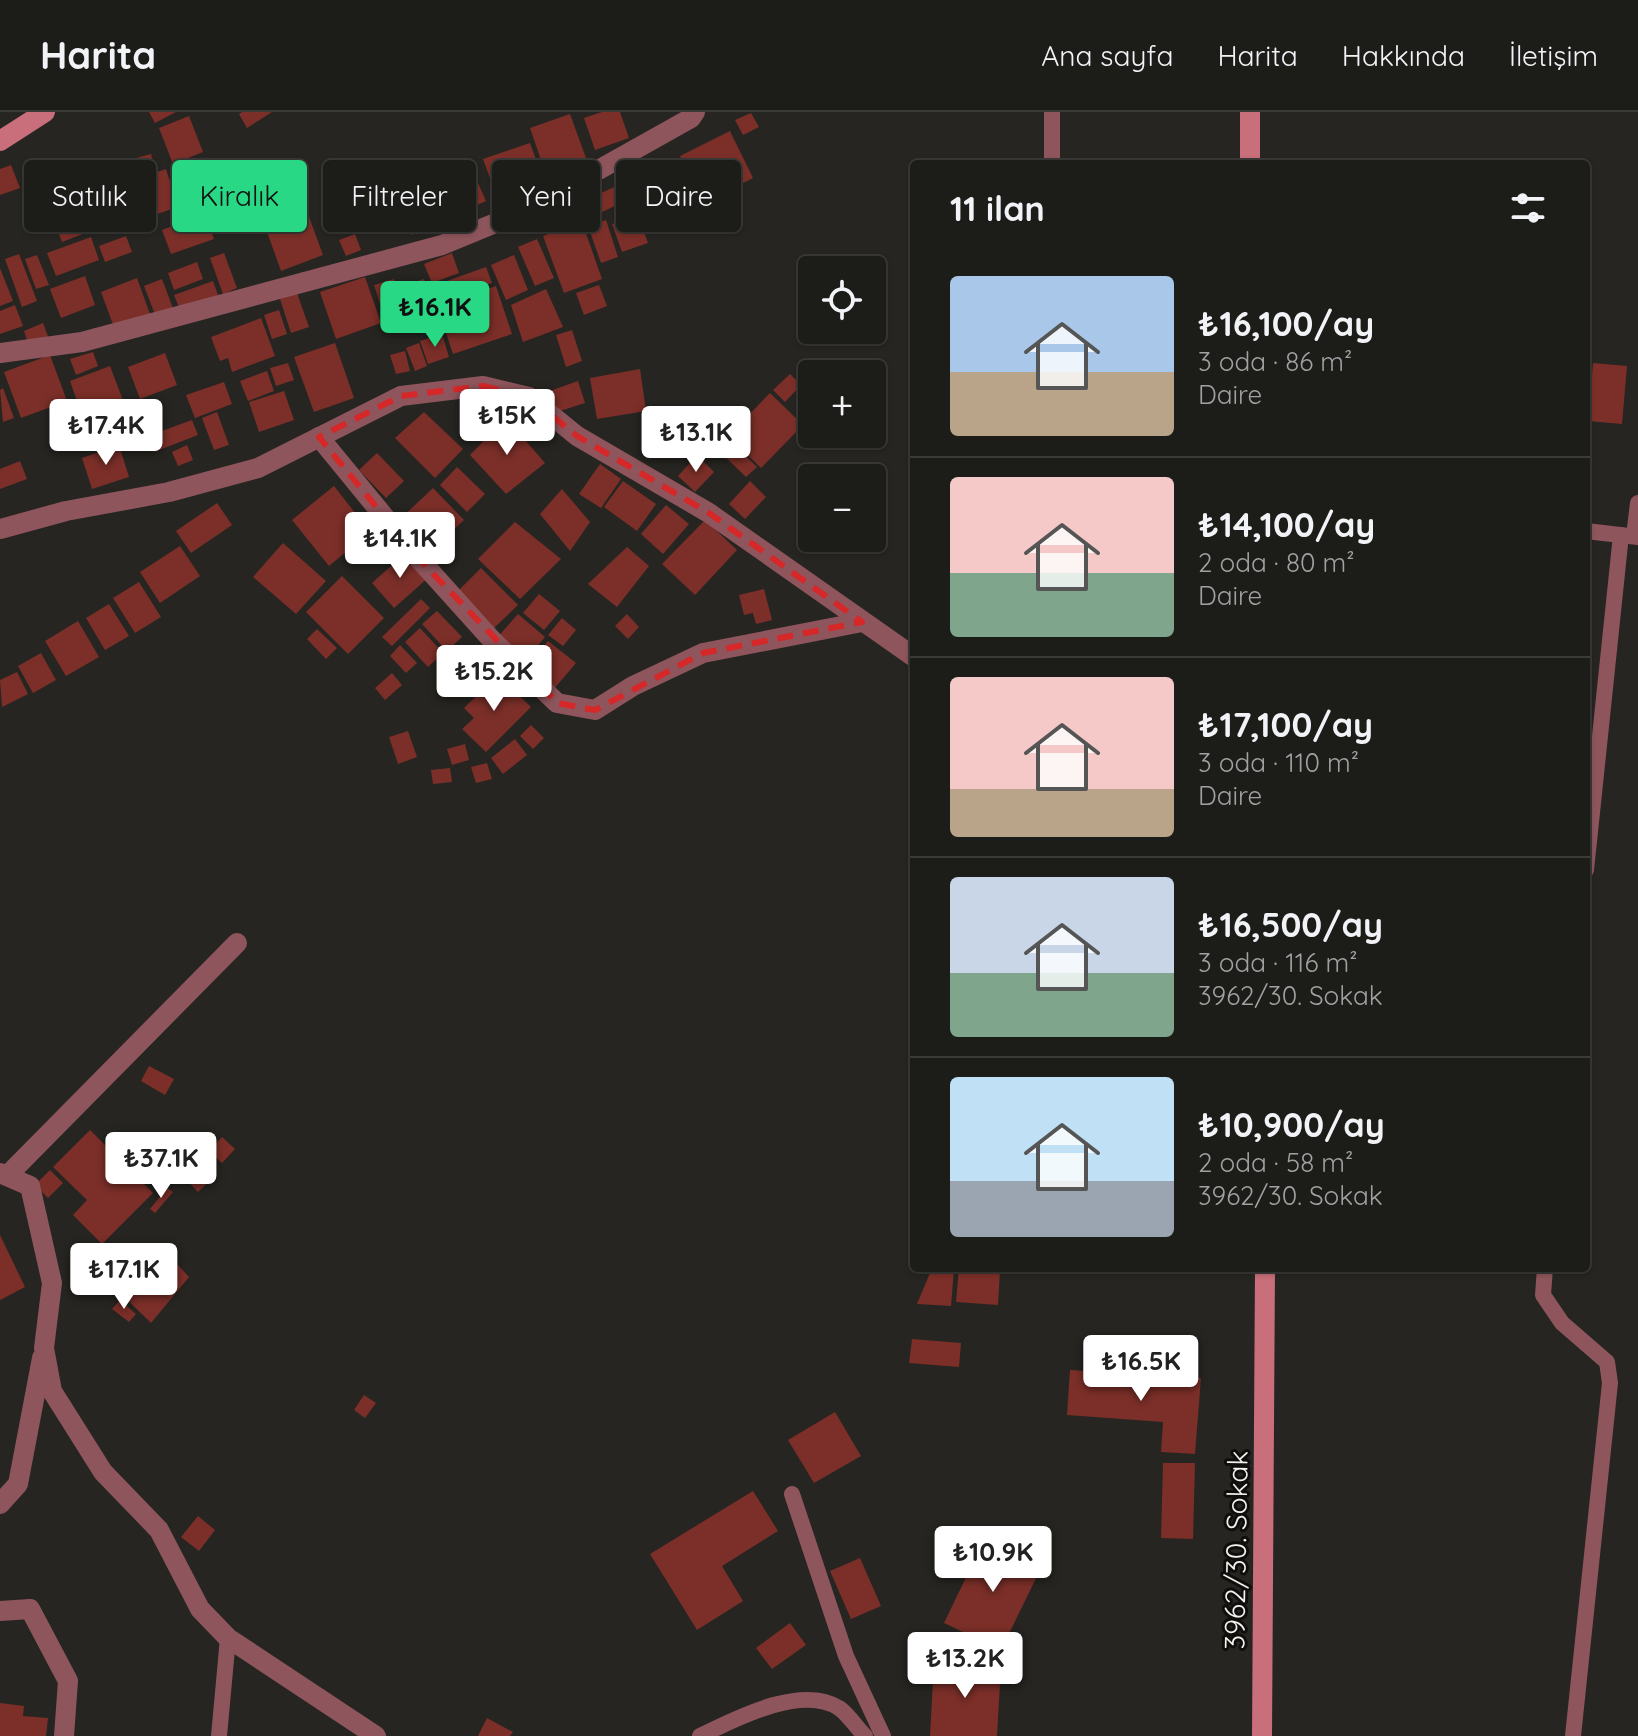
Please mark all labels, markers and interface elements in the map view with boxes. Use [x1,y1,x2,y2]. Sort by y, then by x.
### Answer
text: Harita [40,31,156,79]
text: Ana sayfa [1041,38,1173,73]
text: Harita [1217,38,1298,73]
text: Hakkında [1342,38,1465,73]
text: İletişim [1509,38,1598,73]
chip: Satılık [24,160,156,232]
chip: Kiralık [172,160,307,232]
chip: Filtreler [323,160,476,232]
chip: Yeni [492,160,600,232]
chip: Daire [616,160,741,232]
icon: filters [1506,186,1550,230]
text: 11 ilan [950,187,1045,230]
map controls [798,256,886,552]
button: locate [798,256,886,344]
pin: ₺16.1K [370,281,500,349]
text: ₺16.1K [398,290,472,323]
text: ₺16,100/ay [1198,302,1374,345]
icon: home [1014,308,1110,404]
text: 3 oda · 86 m² [1198,345,1352,378]
button: + [798,360,886,448]
text: Daire [1198,378,1262,411]
pin: ₺15K [460,389,554,457]
text: ₺15K [478,398,536,431]
pin: ₺17.4K [41,399,171,467]
pin: ₺13.1K [631,406,761,474]
text: ₺17.4K [67,408,145,441]
text: ₺13.1K [660,415,732,448]
button: − [798,464,886,552]
text: ₺14,100/ay [1198,503,1375,546]
icon: home [1014,509,1110,605]
pin: ₺14.1K [335,512,465,580]
text: ₺14.1K [363,521,437,554]
text: 2 oda · 80 m² [1198,546,1355,579]
text: Daire [1198,579,1262,612]
pin: ₺15.2K [429,645,559,713]
text: ₺15.2K [455,654,533,687]
text: ₺17,100/ay [1198,703,1373,746]
icon: home [1014,709,1110,805]
text: 3 oda · 110 m² [1198,746,1359,779]
text: Daire [1198,779,1262,812]
text: ₺16,500/ay [1198,903,1383,946]
icon: home [1014,909,1110,1005]
text: 3 oda · 116 m² [1198,946,1357,979]
text: 3962/30. Sokak [1198,979,1383,1012]
text: ₺10,900/ay [1198,1103,1385,1146]
icon: home [1014,1109,1110,1205]
pin: ₺37.1K [96,1132,226,1200]
text: ₺37.1K [123,1141,199,1174]
text: 2 oda · 58 m² [1198,1146,1353,1179]
text: 3962/30. Sokak [1198,1179,1383,1212]
pin: ₺17.1K [59,1243,189,1311]
text: ₺17.1K [88,1252,160,1285]
pin: ₺16.5K [1076,1335,1206,1403]
text: ₺16.5K [1101,1344,1181,1377]
street label: 3962/30. Sokak [1216,1450,1255,1650]
pin: ₺10.9K [928,1526,1058,1594]
text: ₺10.9K [953,1535,1033,1568]
pin: ₺13.2K [900,1632,1030,1700]
text: ₺13.2K [926,1641,1004,1674]

